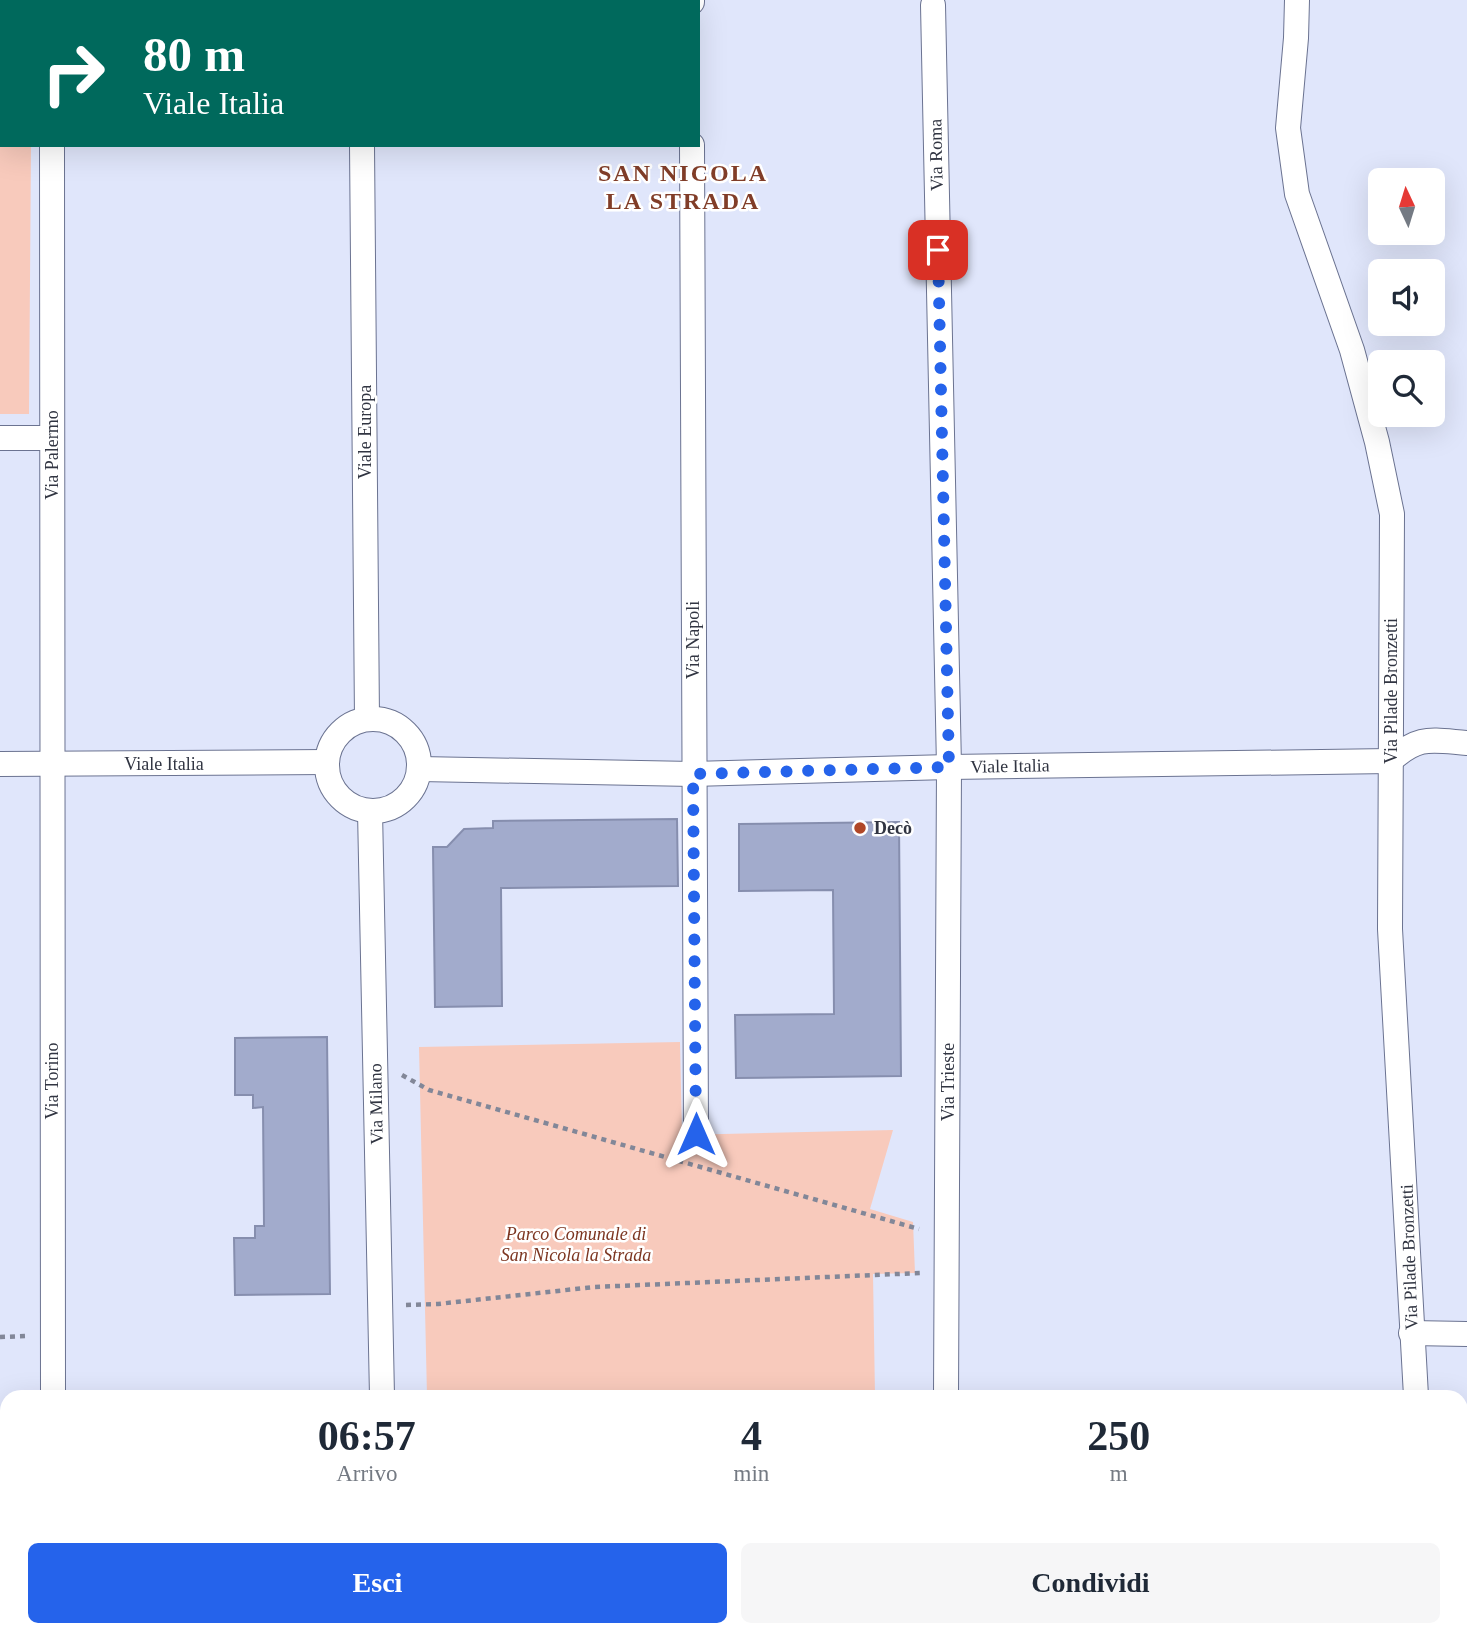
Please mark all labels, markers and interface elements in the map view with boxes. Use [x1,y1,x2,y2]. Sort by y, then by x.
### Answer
text: 80 m [143,27,245,82]
icon: right [28,28,119,119]
text: Viale Italia [143,85,284,121]
street label: Via Roma [925,119,947,191]
district label: SAN NICOLA LA STRADA [598,160,768,214]
north arrow [1368,168,1446,245]
map controls [1368,168,1445,427]
pin [908,220,968,280]
icon: arrive [919,231,957,269]
button: sound [1368,259,1445,336]
button: search [1368,350,1445,427]
street label: Viale Europa [355,385,375,479]
street label: Via Palermo [42,410,62,500]
street label: Via Napoli [683,601,703,679]
street label: Via Pilade Bronzetti [1381,618,1401,764]
street label: Viale Italia [124,754,204,774]
street label: Viale Italia [970,755,1050,777]
place label: Decò [874,818,912,838]
marker: Decò [852,820,868,836]
street label: Via Torino [42,1043,62,1119]
street label: Via Trieste [938,1043,958,1121]
street label: Via Milano [365,1063,387,1145]
position arrow [659,1097,733,1171]
street label: Via Pilade Bronzetti [1396,1184,1422,1330]
park label: Parco Comunale di San Nicola la Strada [501,1224,651,1265]
text: 06:57 [318,1413,416,1459]
text: 4 [741,1413,762,1459]
text: 250 [1087,1413,1150,1459]
text: Arrivo [336,1461,397,1486]
text: min [734,1461,769,1486]
text: m [1110,1461,1128,1486]
button: Esci [28,1543,727,1623]
button: Condividi [741,1543,1440,1623]

